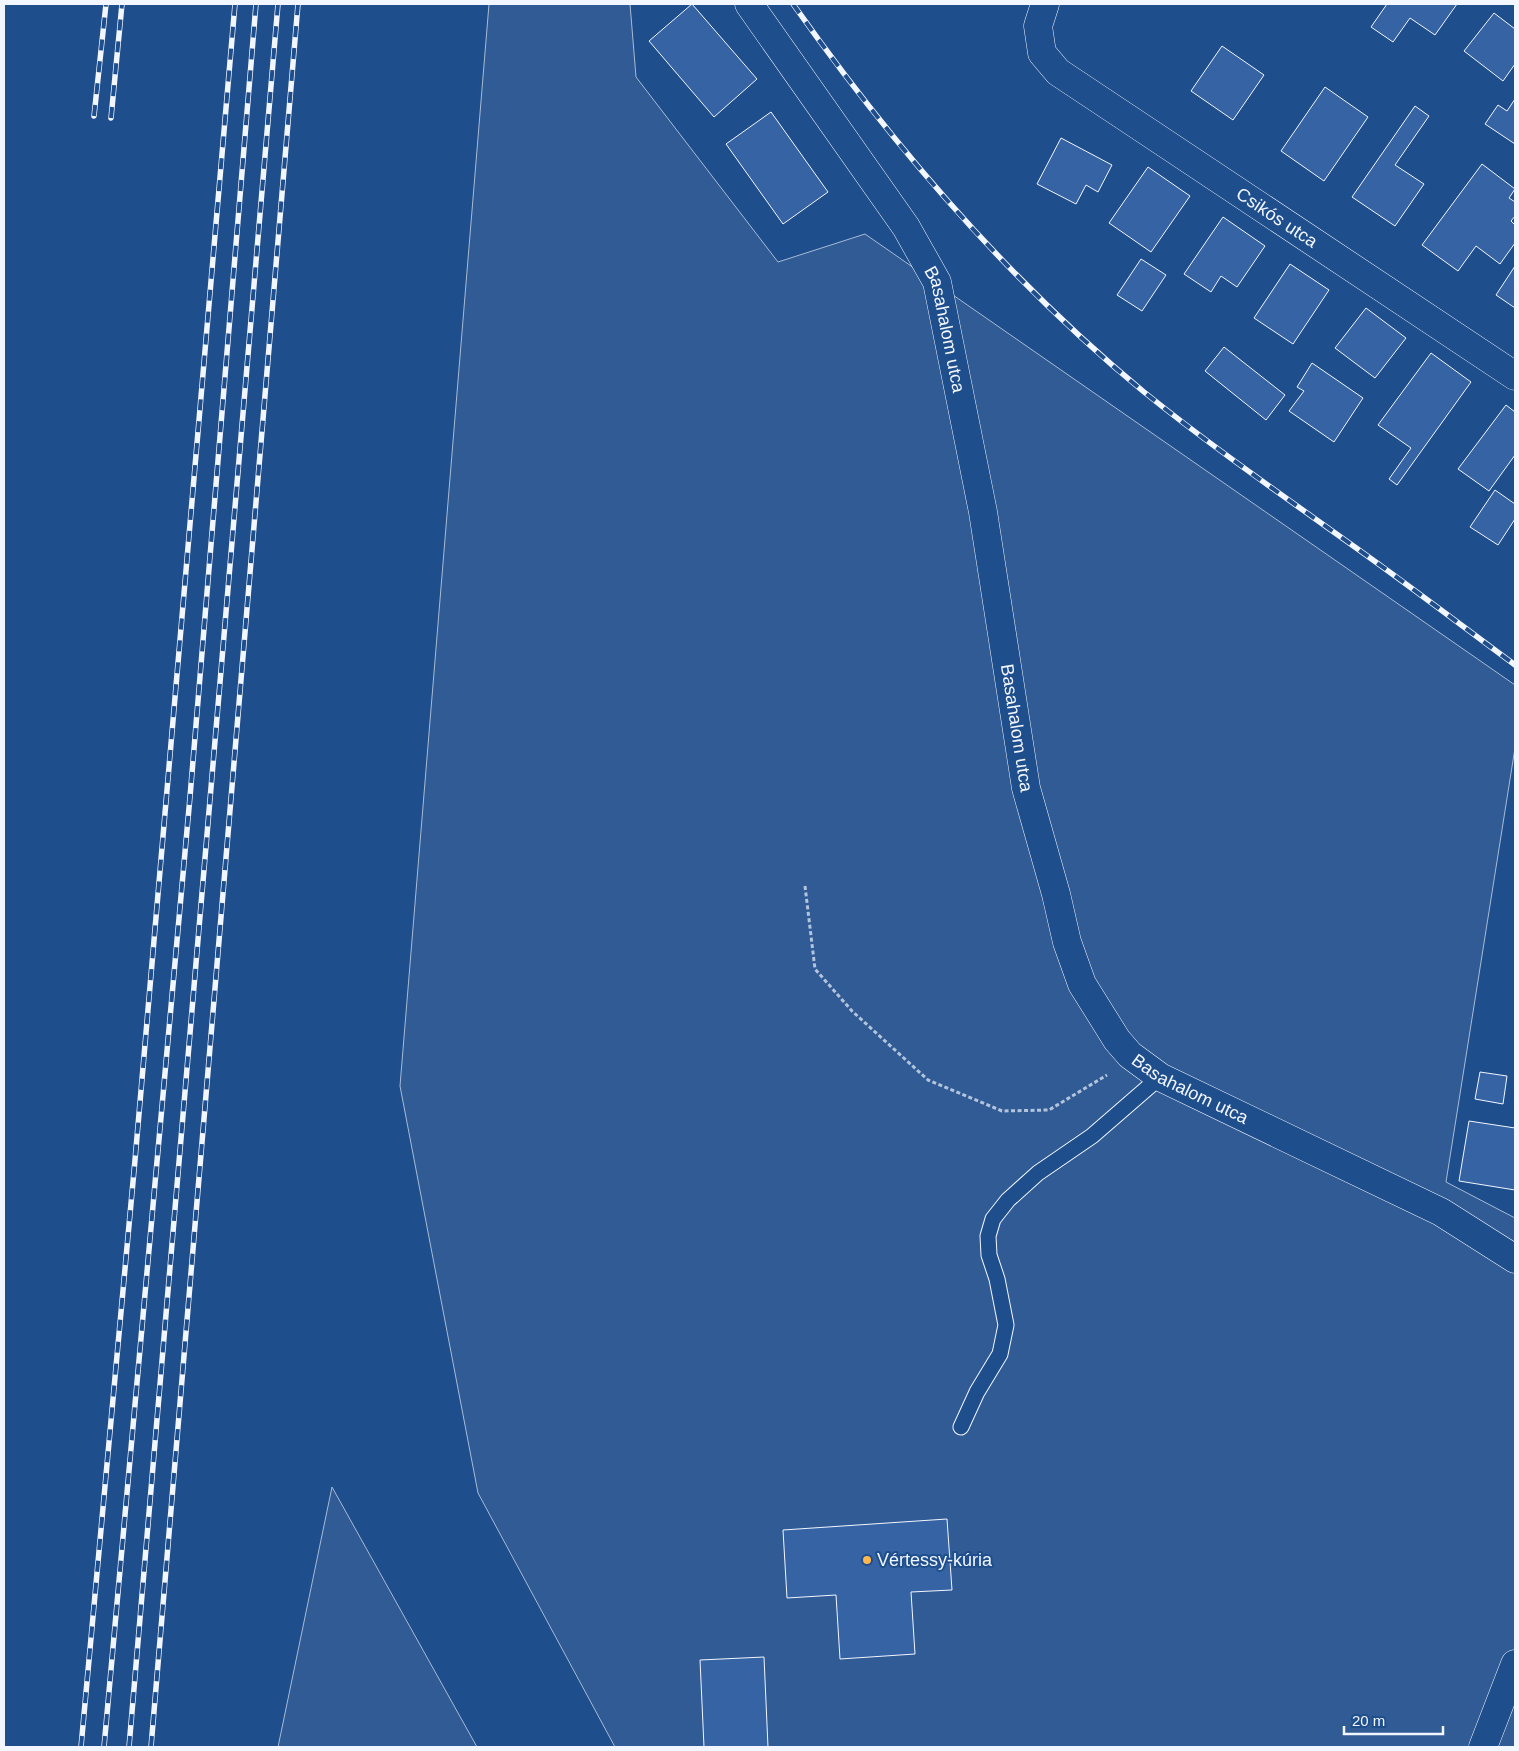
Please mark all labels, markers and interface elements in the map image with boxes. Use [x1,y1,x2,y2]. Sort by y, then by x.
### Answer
street label: Csikós utca [1233,183,1322,252]
street label: Basahalom utca [920,263,969,395]
street label: Basahalom utca [997,663,1037,794]
street label: Basahalom utca [1128,1050,1252,1128]
place label: Vértessy-kúria [877,1550,993,1570]
marker: Vértessy-kúria [861,1554,873,1566]
scale bar [1344,1704,1443,1736]
text: 20 m [1352,1712,1385,1729]

